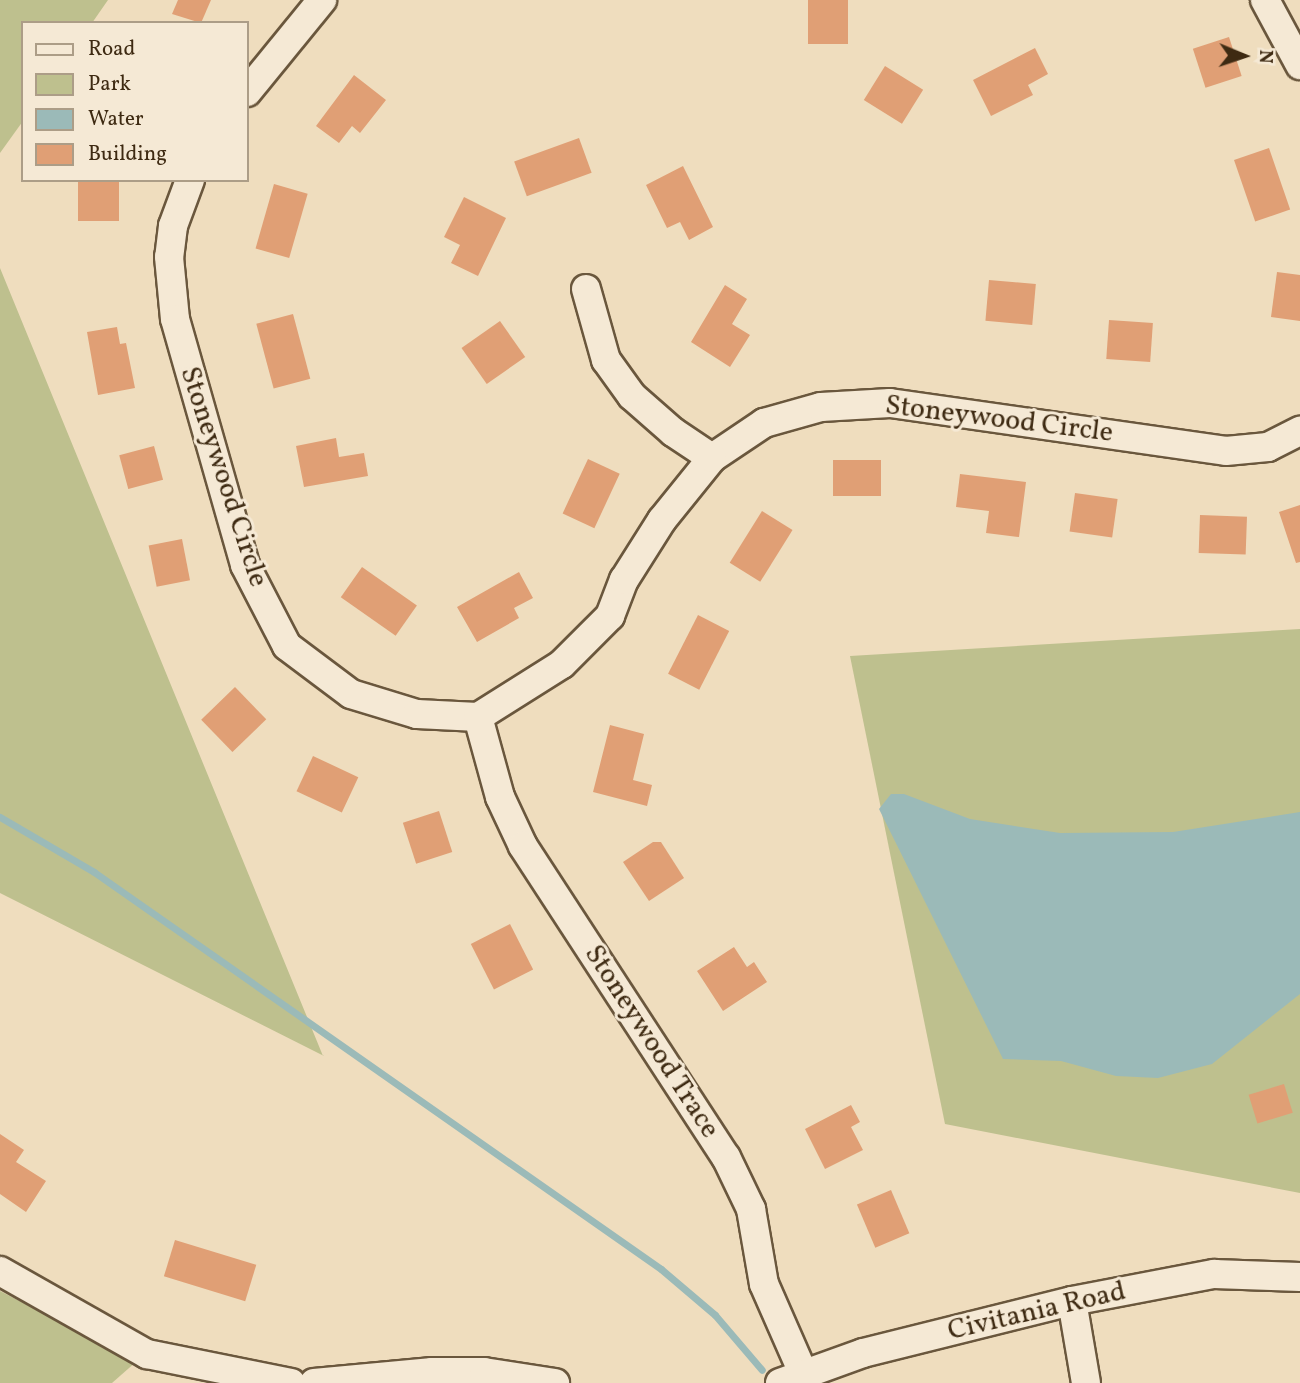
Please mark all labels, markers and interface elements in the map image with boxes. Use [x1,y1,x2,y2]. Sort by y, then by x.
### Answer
legend [21,21,248,182]
north arrow [1209,21,1279,91]
text: Road [88,35,135,64]
text: N [1252,49,1278,64]
text: Park [88,70,131,99]
text: Water [88,105,144,134]
text: Building [88,140,167,169]
street label: Stoneywood Circle [172,363,274,591]
street label: Stoneywood Circle [883,389,1115,451]
street label: Stoneywood Trace [576,939,726,1145]
street label: Civitania Road [945,1275,1129,1349]

